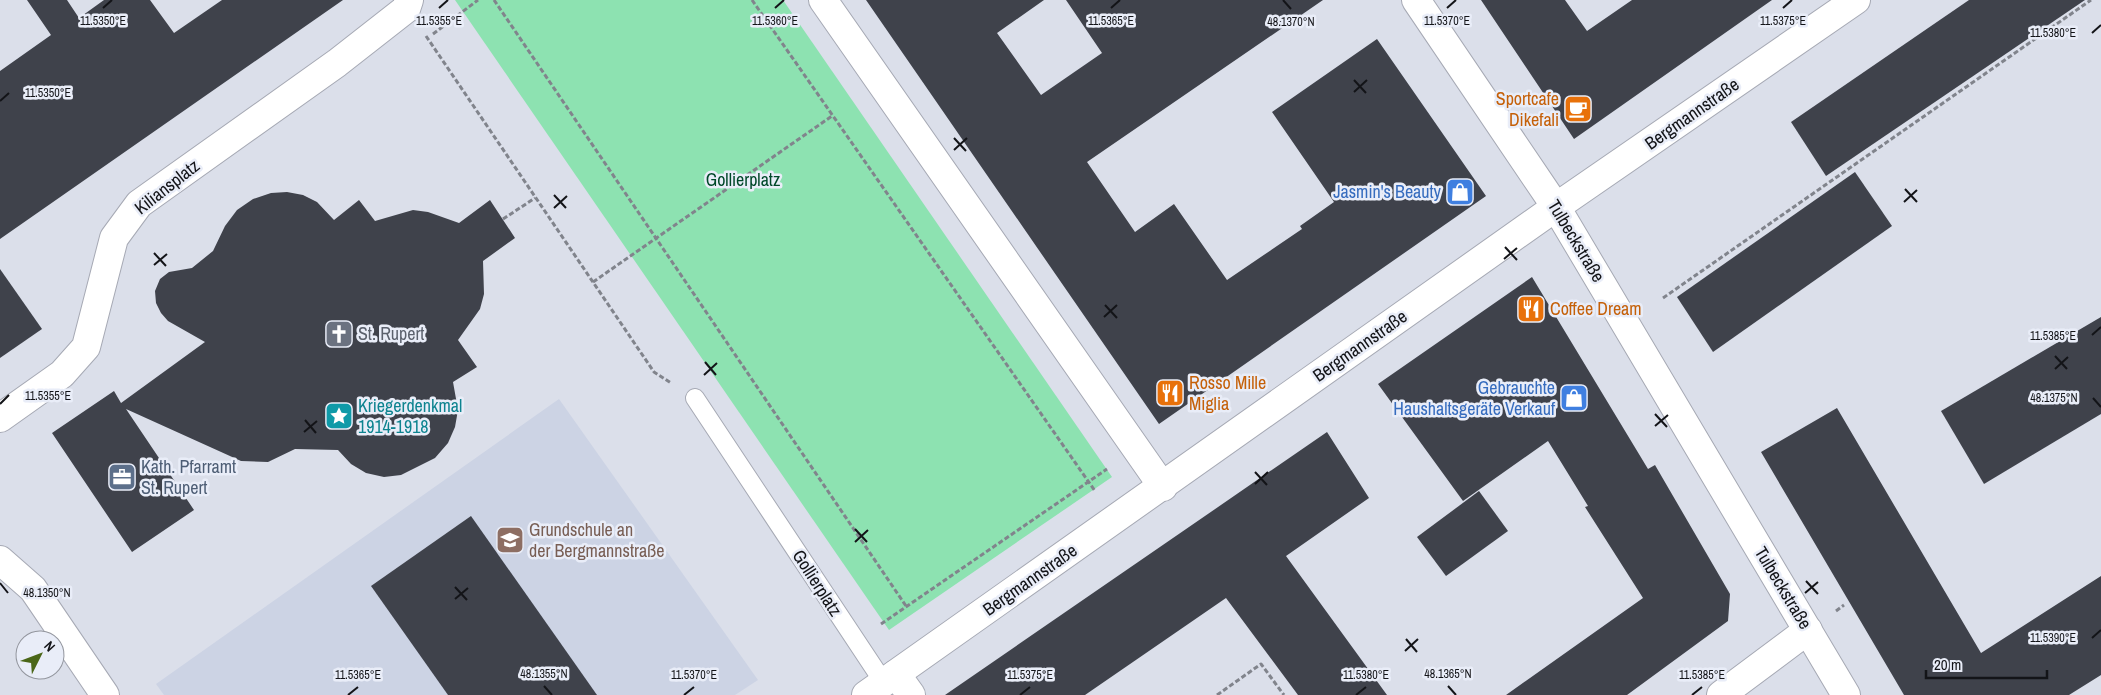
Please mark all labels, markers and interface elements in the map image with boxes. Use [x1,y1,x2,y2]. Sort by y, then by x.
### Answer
text: 11.5350°E [80,13,126,29]
text: 11.5355°E [416,13,462,29]
text: 11.5360°E [752,13,798,29]
text: 11.5365°E [1088,13,1134,29]
text: 11.5370°E [1424,13,1470,29]
text: 11.5375°E [1760,13,1806,29]
text: 48.1370°N [1267,14,1315,30]
text: 11.5380°E [2030,25,2076,41]
street label: Bergmannstraße [1640,72,1744,155]
text: 11.5350°E [25,85,71,101]
place label: Sportcafe Dikefali [1496,86,1559,132]
cafe icon: Sportcafe Dikefali [1563,94,1593,124]
street label: Kiliansplatz [129,153,204,220]
park label: Gollierplatz [706,167,780,192]
shop icon: Jasmin's Beauty [1445,177,1475,207]
place label: Jasmin's Beauty [1333,179,1442,204]
street label: Tulbeckstraße [1542,195,1611,287]
restaurant icon: Coffee Dream [1516,294,1546,324]
place label: Coffee Dream [1550,296,1642,321]
street label: Bergmannstraße [1308,304,1412,387]
church icon: St. Rupert [324,319,354,349]
place label: St. Rupert [358,321,424,346]
text: 11.5385°E [2030,328,2076,344]
place label: Rosso Mille Miglia [1189,370,1266,416]
place label: Gebrauchte Haushaltsgeräte Verkauf [1393,375,1556,421]
restaurant icon: Rosso Mille Miglia [1155,378,1185,408]
shop icon: Gebrauchte Haushaltsgeräte Verkauf [1559,383,1589,413]
text: 11.5355°E [25,388,71,404]
text: 48.1375°N [2030,390,2078,406]
place label: Kriegerdenkmal 1914-1918 [358,393,462,439]
place icon: Kriegerdenkmal 1914-1918 [324,401,354,431]
place label: Kath. Pfarramt St. Rupert [141,454,236,500]
office icon: Kath. Pfarramt St. Rupert [107,462,137,492]
place label: Grundschule an der Bergmannstraße [529,517,664,563]
school or university icon: Grundschule an der Bergmannstraße [495,525,525,555]
street label: Bergmannstraße [978,538,1082,621]
street label: Tulbeckstraße [1749,542,1818,634]
street label: Gollierplatz [787,545,848,621]
text: 48.1350°N [23,585,71,601]
north arrow [15,630,65,680]
text: 11.5390°E [2030,630,2076,646]
text: N [40,637,59,655]
scale bar [1926,648,2047,680]
text: 20 m [1934,654,1961,675]
text: 48.1355°N [520,666,568,682]
text: 48.1365°N [1424,666,1472,682]
text: 11.5365°E [335,667,381,683]
text: 11.5370°E [671,667,717,683]
text: 11.5375°E [1007,667,1053,683]
text: 11.5380°E [1343,667,1389,683]
text: 11.5385°E [1679,667,1725,683]

